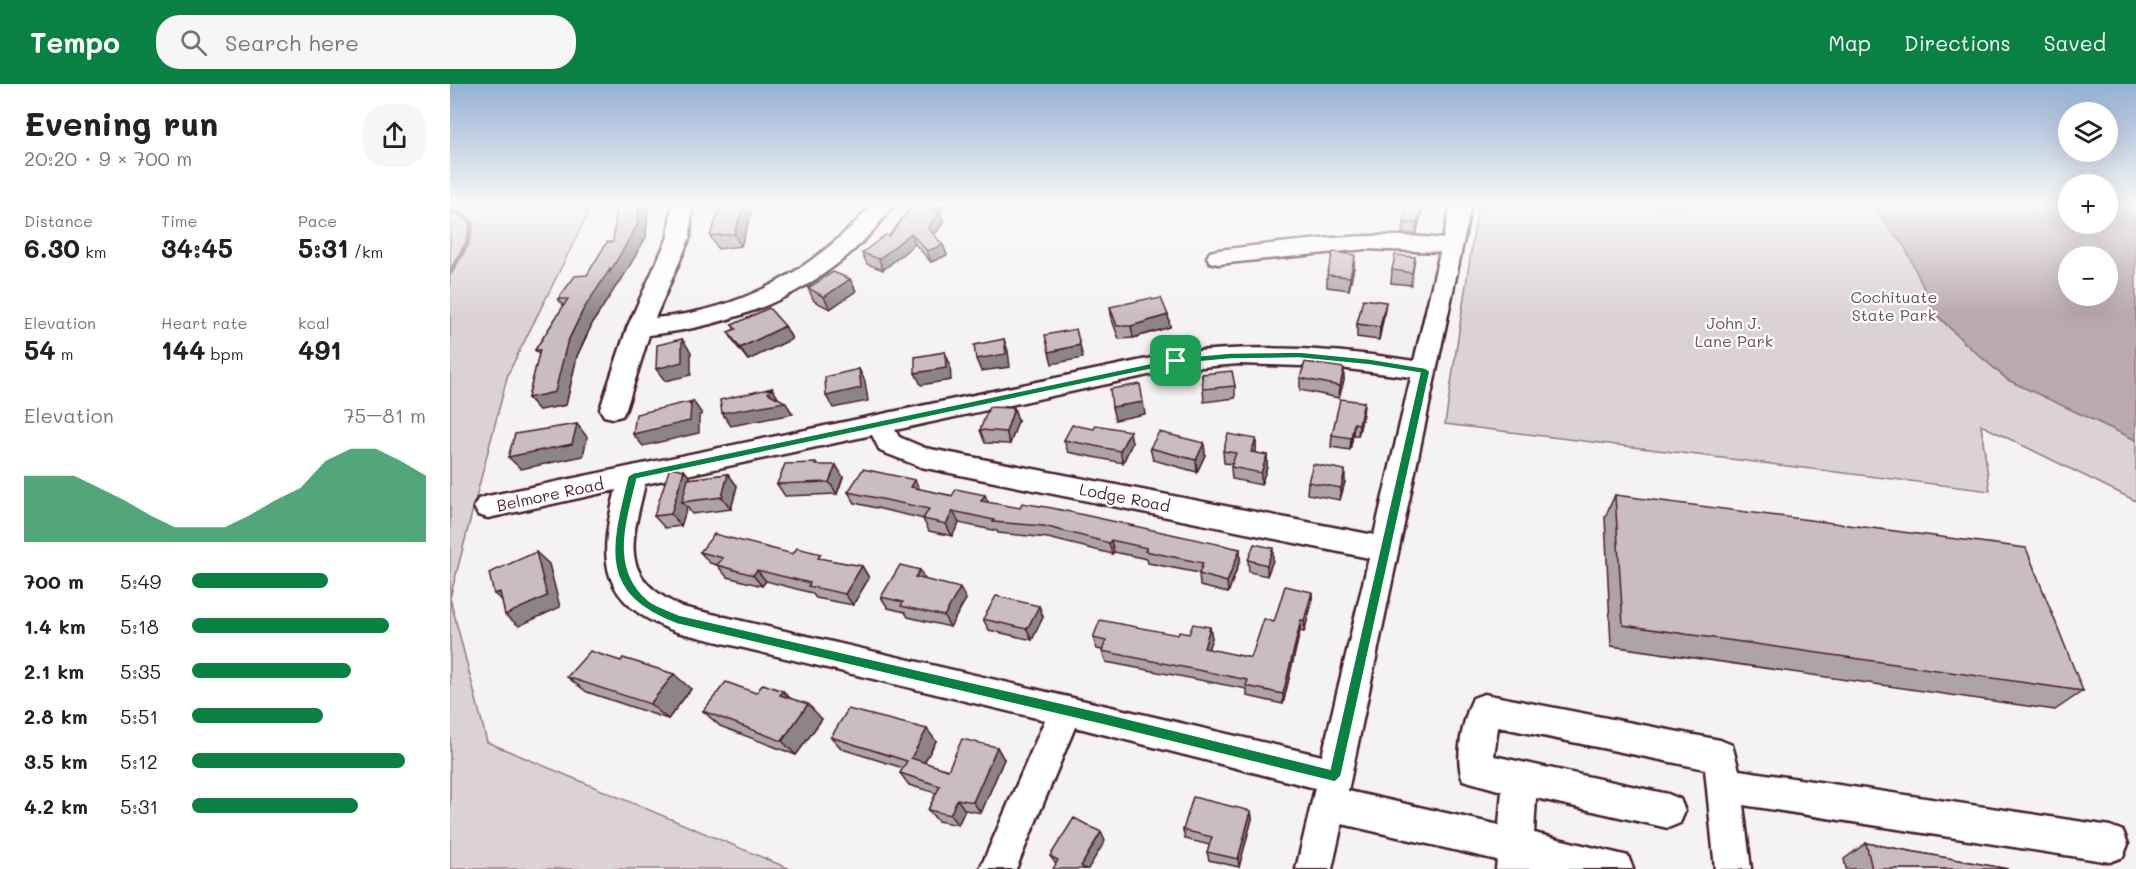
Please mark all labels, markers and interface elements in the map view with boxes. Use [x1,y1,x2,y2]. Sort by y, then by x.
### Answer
search box [156,15,576,69]
text: Tempo [30,24,120,60]
icon: search [177,26,210,59]
text: Search here [225,28,359,57]
text: Map [1828,29,1871,56]
text: Directions [1904,29,2011,56]
text: Saved [2044,29,2106,56]
text: Evening run [24,101,218,144]
map controls [2058,102,2118,306]
button: layers [2058,102,2118,162]
button: share [363,104,426,167]
text: 20:20 · 9 × 700 m [24,145,192,171]
button: + [2058,174,2118,234]
text: Distance [24,210,93,231]
text: Time [161,210,197,231]
text: Pace [298,210,337,231]
text: 6.30 [24,231,80,265]
text: 34:45 [161,231,233,265]
text: 5:31 [298,231,349,265]
text: km [80,241,106,262]
text: /km [349,241,383,262]
button: − [2058,246,2118,306]
park label: Cochituate State Park [1851,286,1937,325]
text: Elevation [24,312,96,333]
text: Heart rate [161,312,247,333]
text: kcal [298,312,330,333]
park label: John J. Lane Park [1695,312,1773,351]
text: 54 [24,333,56,367]
text: 144 [161,333,206,367]
text: 491 [298,333,342,367]
pin [1150,335,1201,386]
text: m [56,343,74,364]
text: bpm [206,343,243,364]
icon: arrive [1159,344,1192,377]
text: Elevation [24,402,114,428]
text: 75–81 m [343,402,426,428]
street label: Belmore Road [495,472,605,516]
street label: Lodge Road [1078,478,1172,516]
text: 700 m [24,568,84,594]
text: 5:49 [120,568,161,594]
text: 1.4 km [24,613,86,639]
text: 5:18 [120,613,159,639]
text: 2.1 km [24,658,84,684]
text: 5:35 [120,658,161,684]
text: 2.8 km [24,703,88,729]
text: 5:51 [120,703,158,729]
text: 3.5 km [24,748,88,774]
text: 5:12 [120,748,158,774]
text: 4.2 km [24,793,88,819]
text: 5:31 [120,793,159,819]

